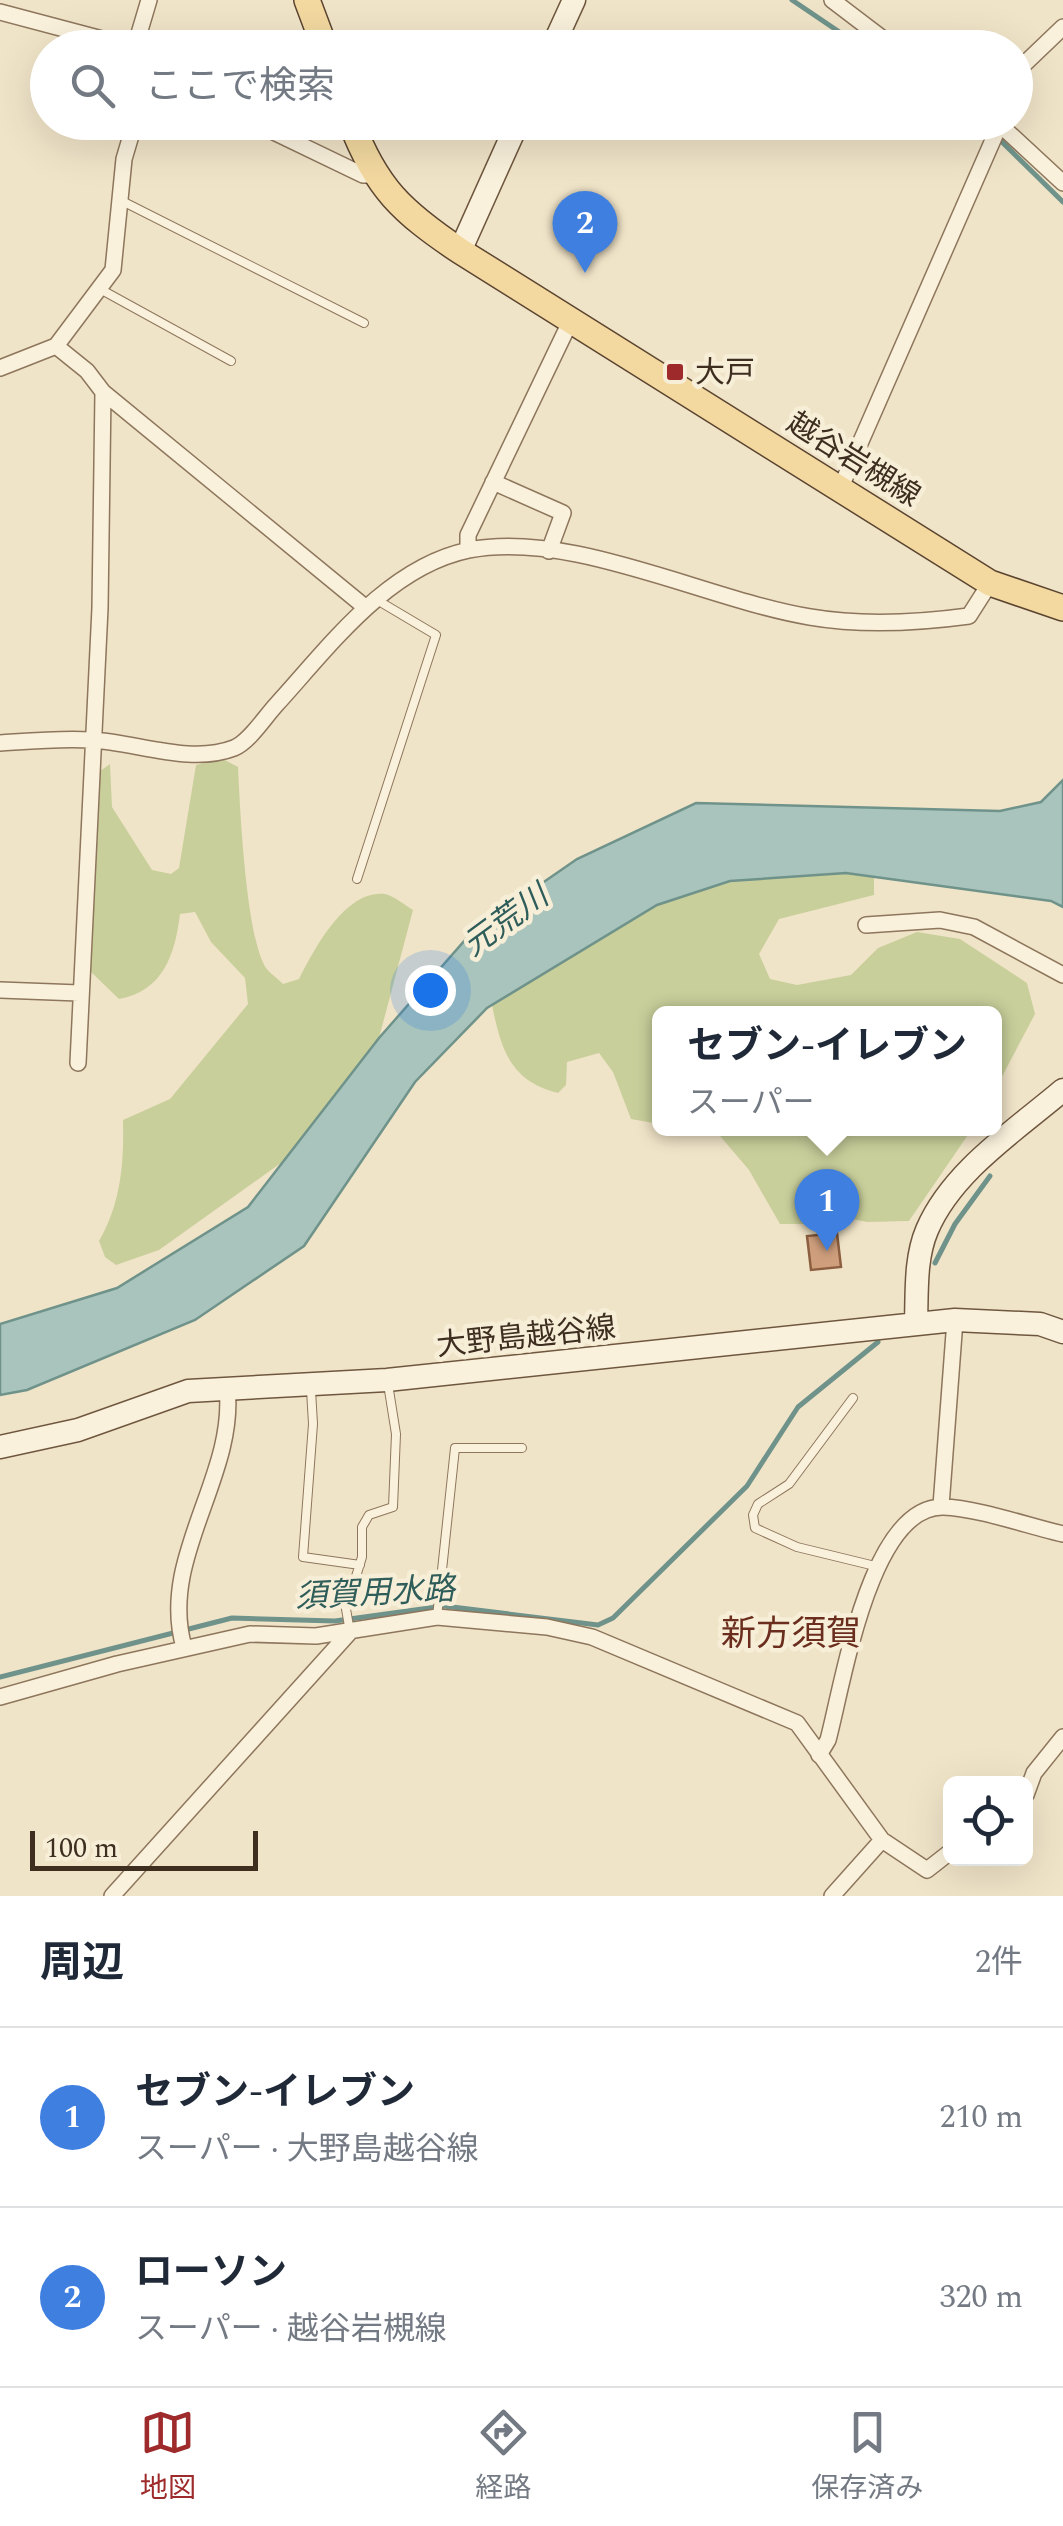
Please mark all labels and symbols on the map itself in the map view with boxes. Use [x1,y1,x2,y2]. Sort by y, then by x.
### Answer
pin: 2 [552,190,618,273]
place label: 大戸 [695,350,755,396]
marker: 大戸 [664,361,686,383]
street label: 越谷岩槻線 [778,401,929,519]
water label: 元荒川 [453,871,562,969]
your location [405,965,456,1016]
pin: 1 [794,1168,860,1251]
street label: 大野島越谷線 [434,1305,618,1369]
water label: 須賀用水路 [294,1565,459,1622]
district label: 新方須賀 [721,1608,861,1661]
scale bar [30,1826,258,1870]

